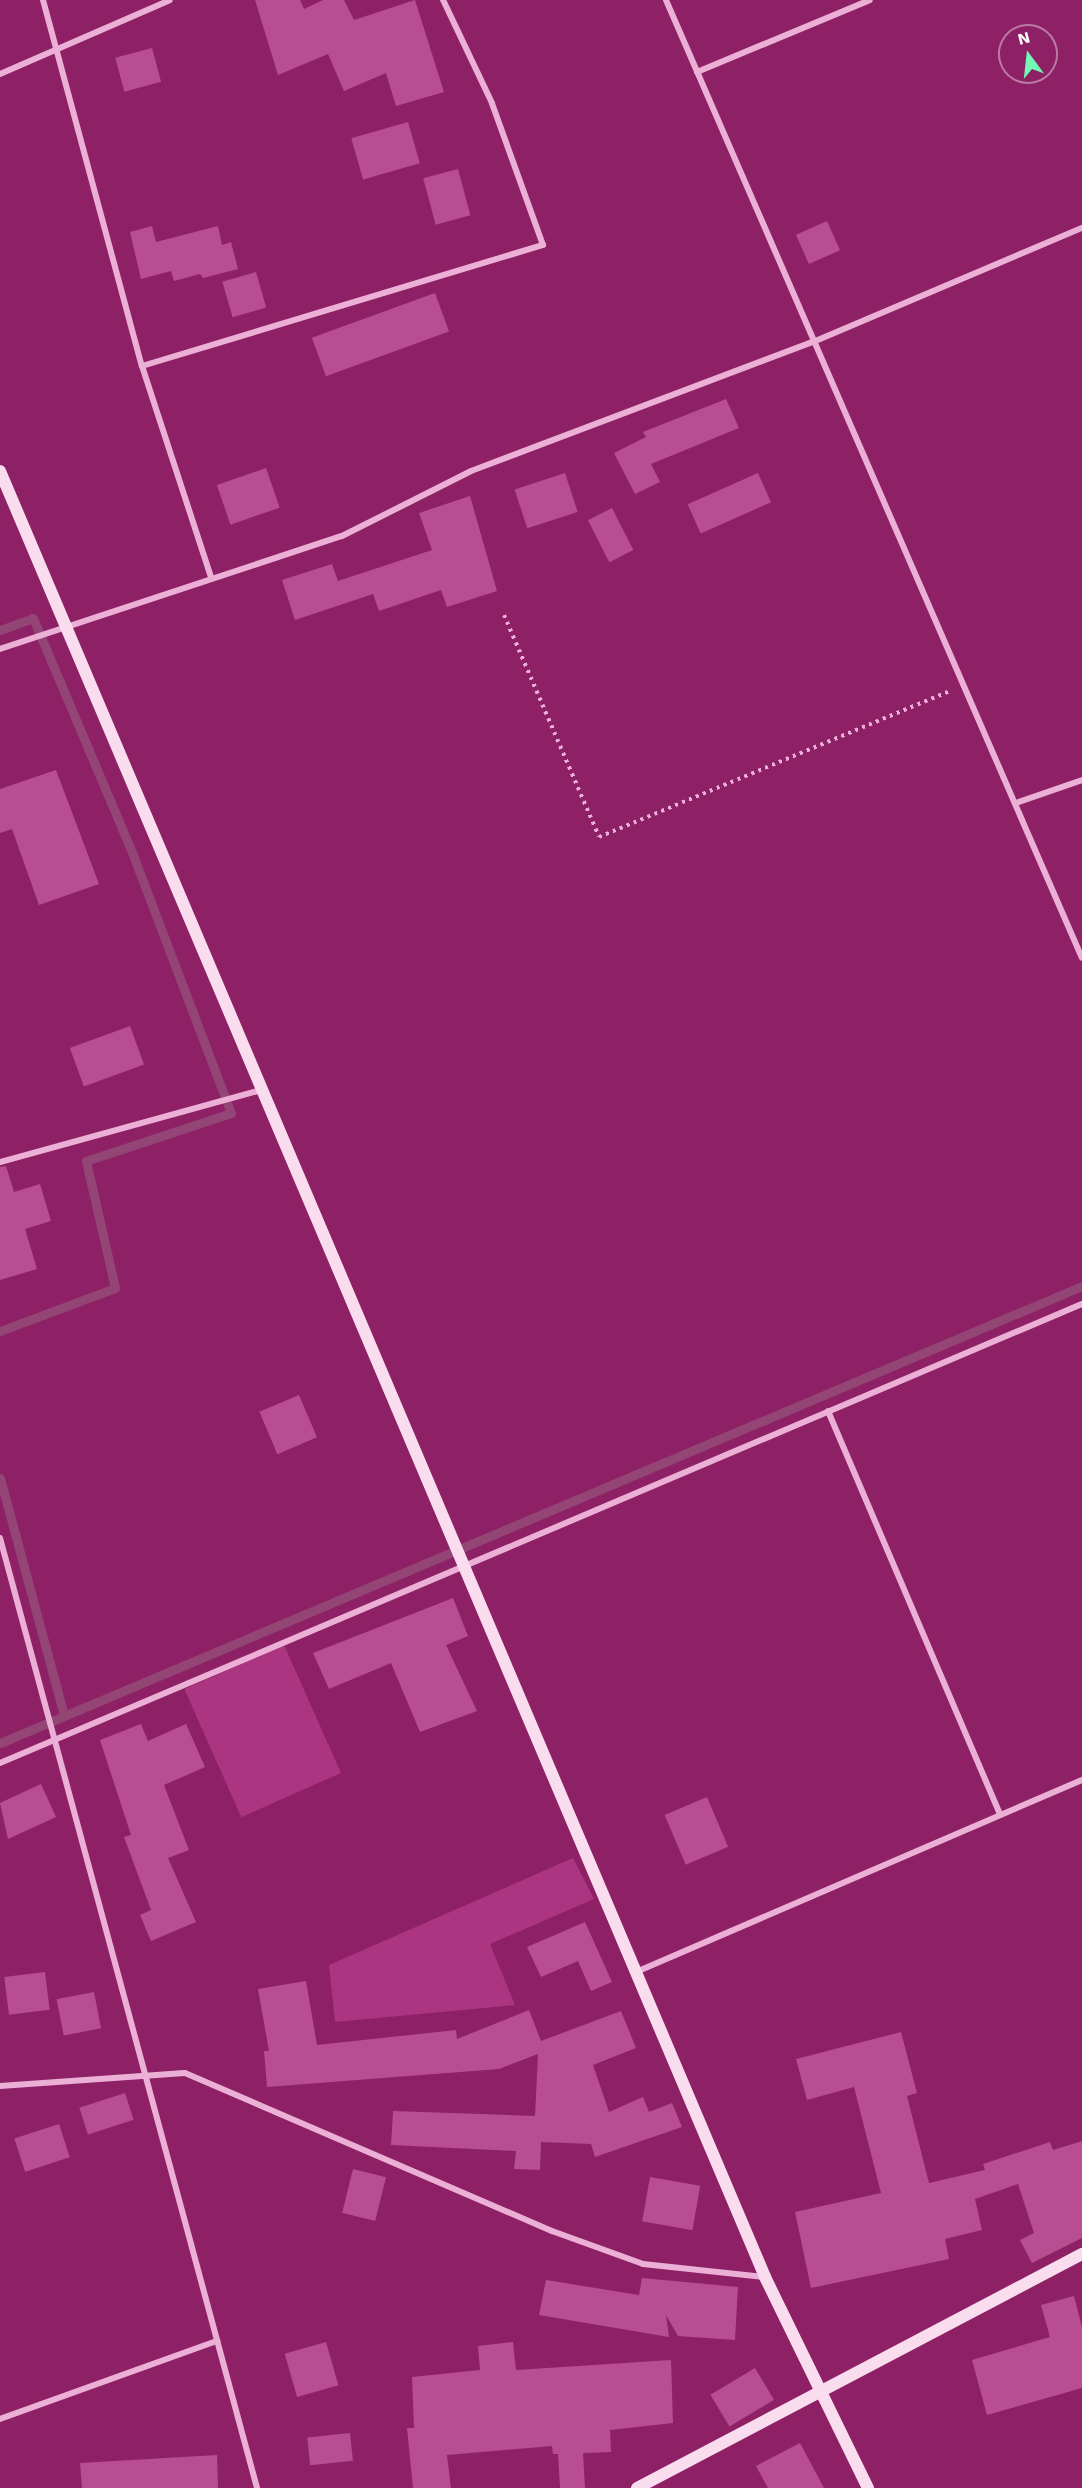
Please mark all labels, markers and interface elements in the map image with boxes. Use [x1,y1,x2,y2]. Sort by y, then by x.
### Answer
north arrow [998,24,1058,84]
text: N [1016,27,1032,49]

